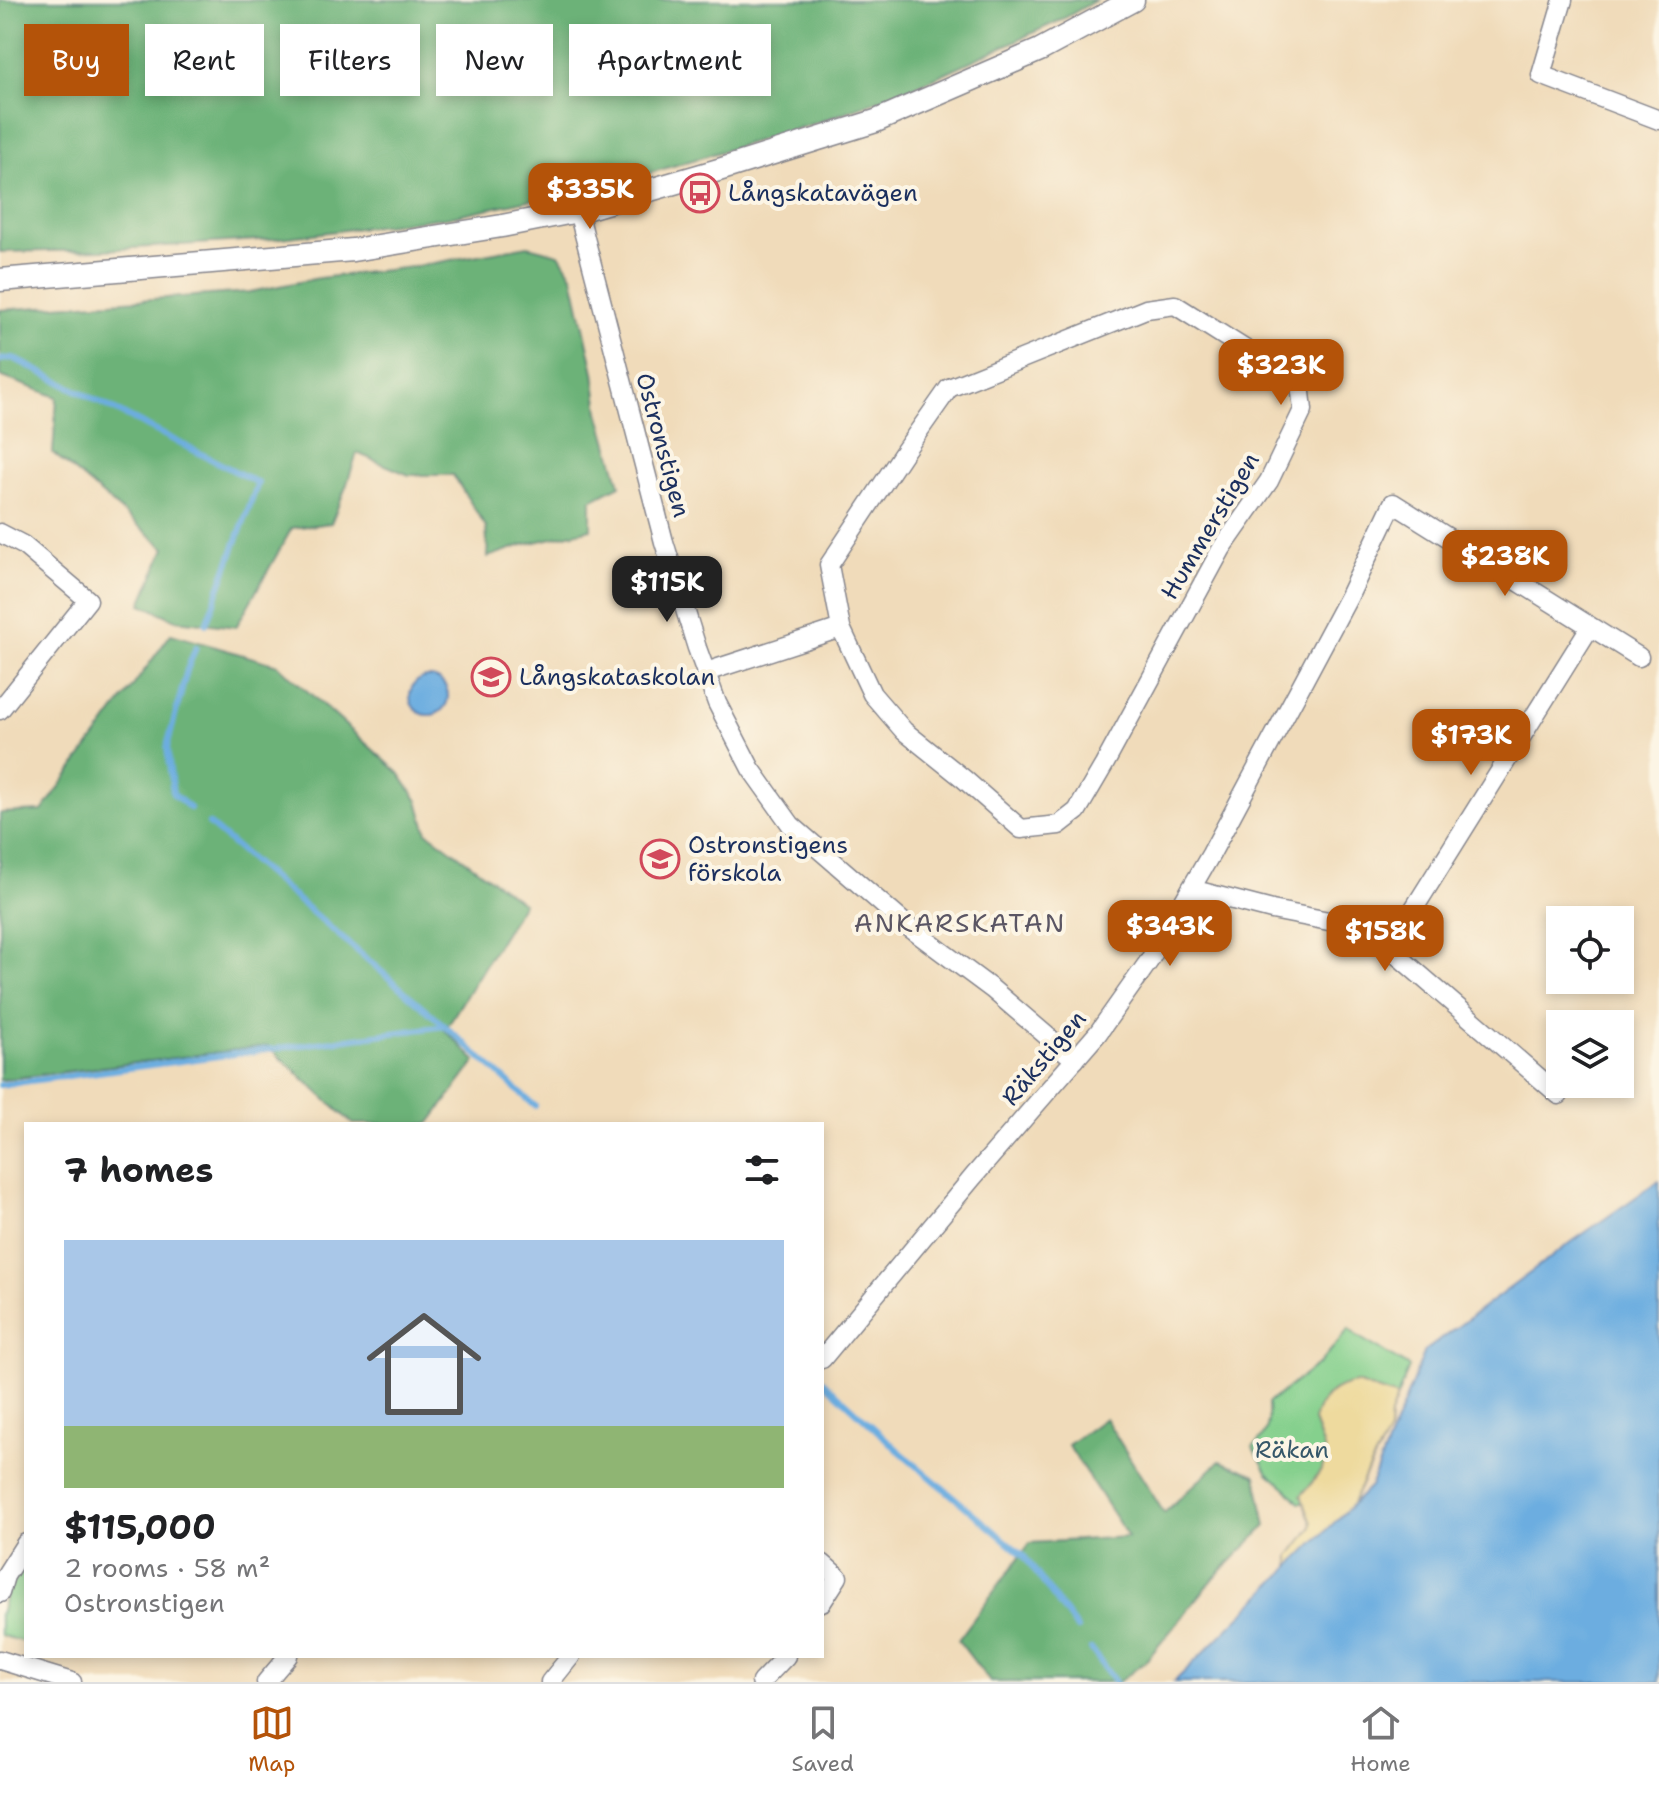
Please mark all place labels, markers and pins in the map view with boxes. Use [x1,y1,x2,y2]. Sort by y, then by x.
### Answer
pin: $335K [534,163,646,231]
bus stop icon: Långskatavägen [679,172,721,214]
place label: Långskatavägen [728,177,918,209]
pin: $323K [1225,339,1337,407]
pin: $238K [1449,530,1561,598]
pin: $115K [611,556,723,624]
school or university icon: Långskataskolan [470,656,512,698]
place label: Långskataskolan [519,661,715,693]
pin: $173K [1415,709,1527,777]
place label: Ostronstigens förskola [688,829,848,889]
school or university icon: Ostronstigens förskola [639,838,681,880]
pin: $343K [1114,900,1226,968]
pin: $158K [1329,905,1441,973]

